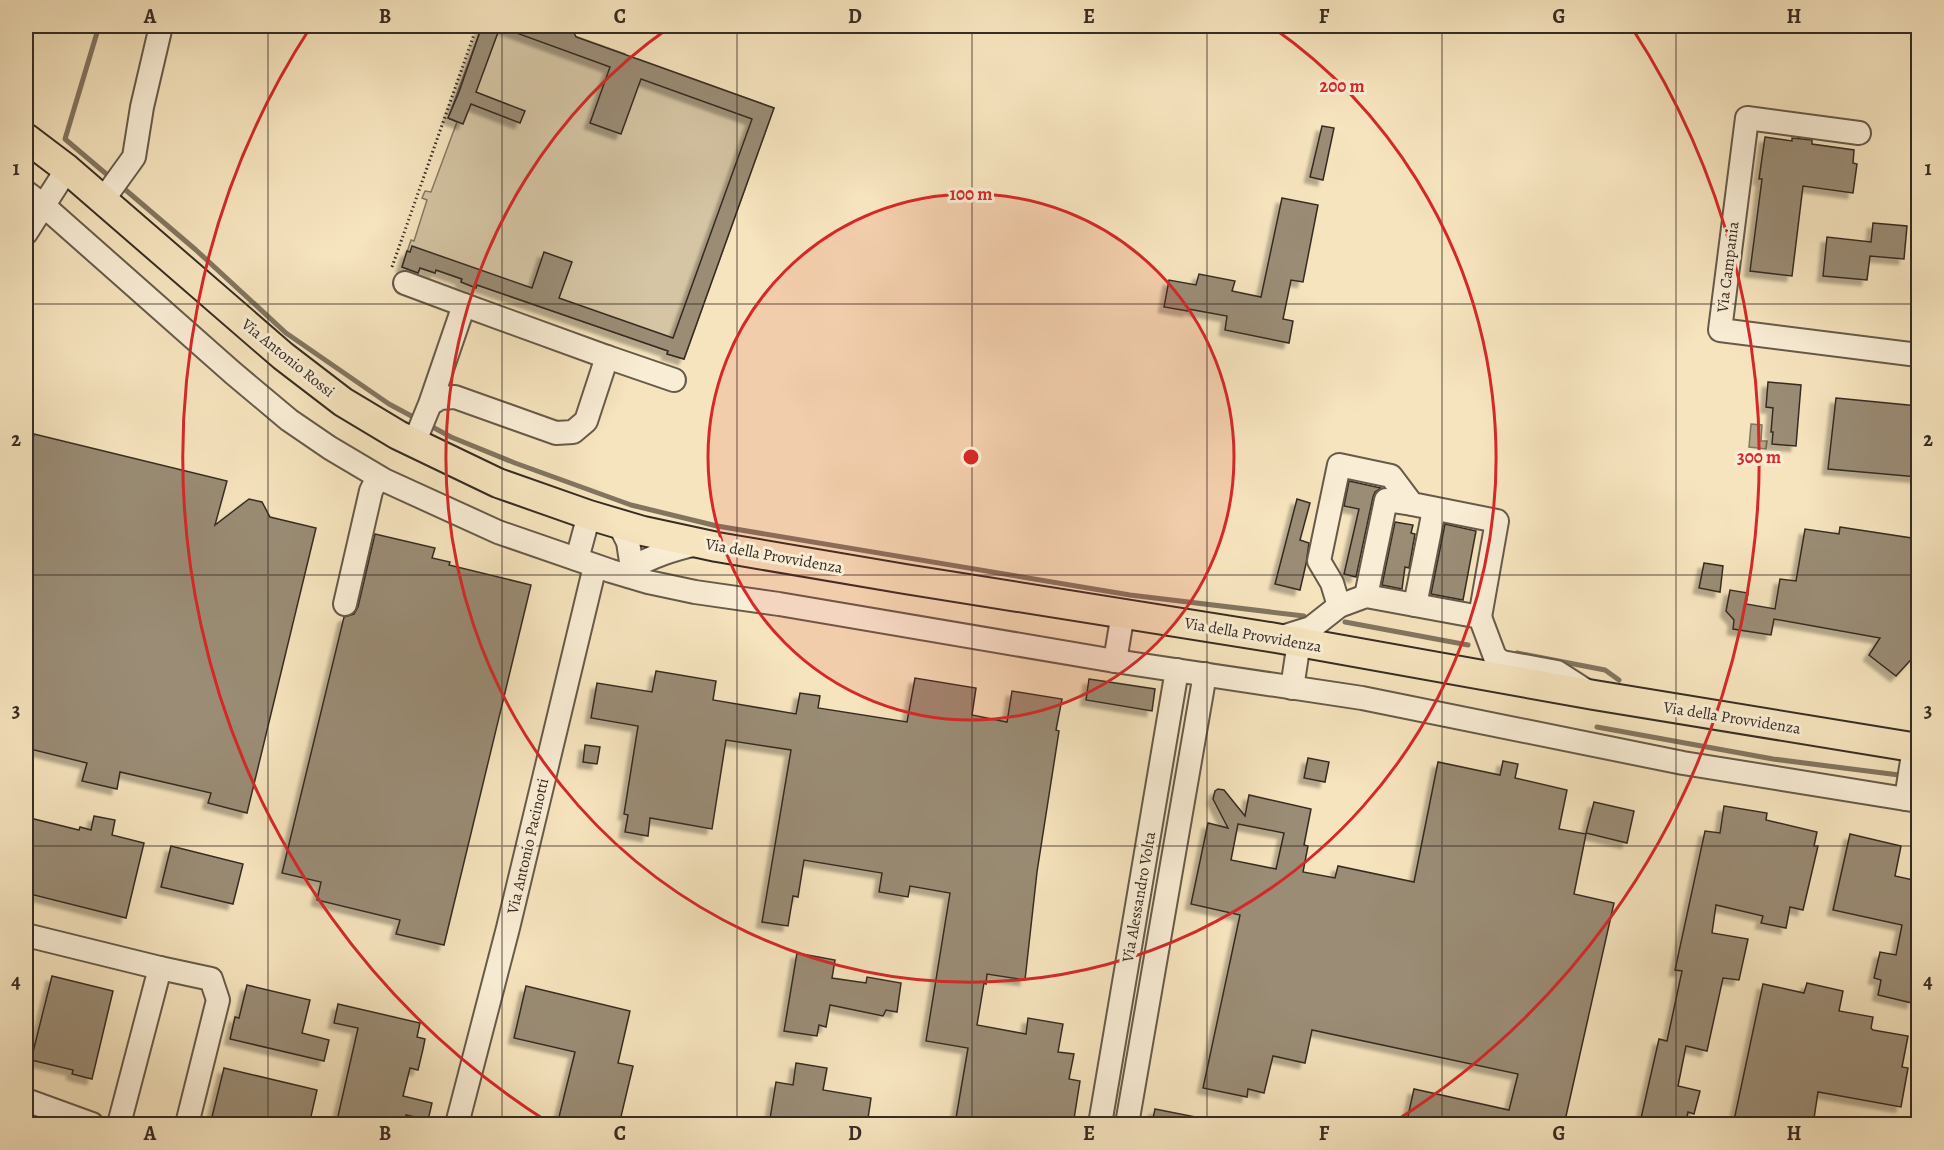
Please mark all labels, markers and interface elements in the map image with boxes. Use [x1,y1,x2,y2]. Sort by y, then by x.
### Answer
text: A [143,3,157,30]
text: B [379,3,391,30]
text: C [614,3,626,30]
text: D [848,3,862,30]
text: E [1083,3,1095,30]
text: F [1319,3,1330,30]
text: G [1552,3,1566,30]
text: H [1787,3,1802,30]
text: 200 m [1319,74,1365,98]
text: 1 [12,155,20,182]
text: 1 [1924,155,1932,182]
text: 100 m [950,182,992,206]
street label: Via Campania [1711,220,1745,315]
street label: Via Antonio Rossi [236,313,339,403]
text: 2 [11,426,21,453]
text: 2 [1923,426,1933,453]
text: 300 m [1737,445,1781,469]
centre of rings [961,447,981,467]
street label: Via della Provvidenza [703,533,845,579]
street label: Via della Provvidenza [1182,612,1324,658]
street label: Via della Provvidenza [1661,696,1803,740]
text: 3 [12,697,20,724]
text: 3 [1924,697,1932,724]
street label: Via Antonio Pacinotti [501,776,554,917]
street label: Via Alessandro Volta [1117,829,1161,965]
text: 4 [11,968,21,995]
text: 4 [1923,968,1933,995]
text: A [143,1120,157,1147]
text: B [379,1120,391,1147]
text: C [614,1120,626,1147]
text: D [848,1120,862,1147]
text: E [1083,1120,1095,1147]
text: F [1319,1120,1330,1147]
text: G [1552,1120,1566,1147]
text: H [1787,1120,1802,1147]

